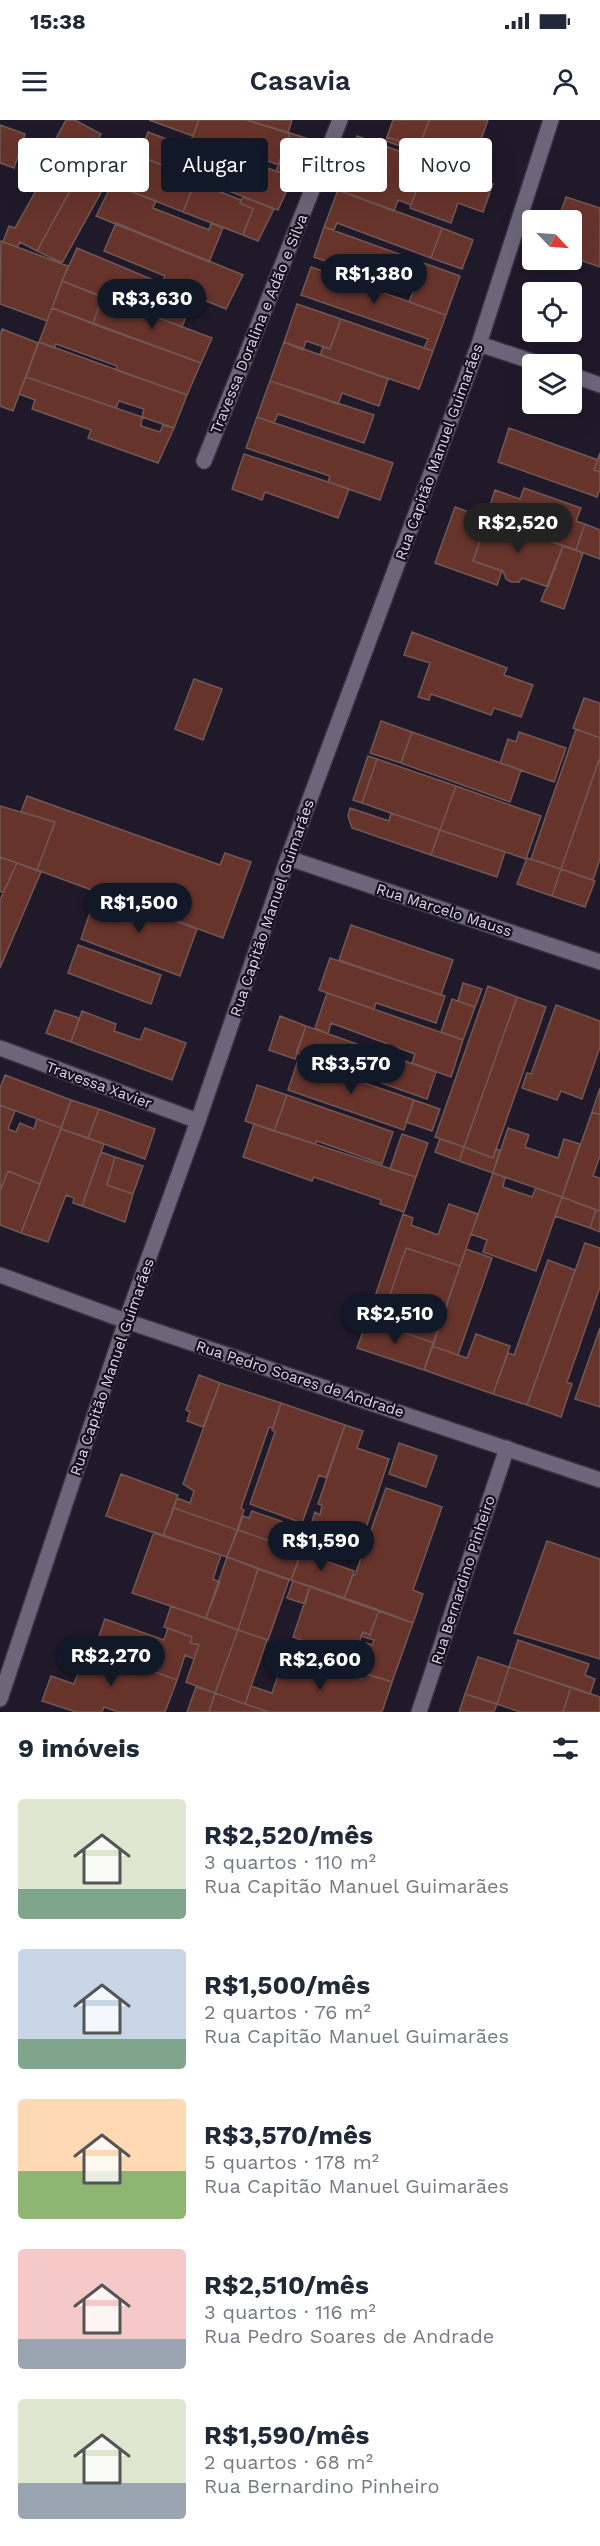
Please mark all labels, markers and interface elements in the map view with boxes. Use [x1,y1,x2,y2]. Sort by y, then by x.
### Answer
text: 15:38 [30,9,86,34]
icon: menu [18,65,51,98]
text: Casavia [249,65,351,97]
icon: person [549,65,582,98]
chip: Comprar [18,138,149,192]
chip: Alugar [161,138,268,192]
chip: Filtros [280,138,387,192]
chip: Novo [399,138,492,192]
north arrow [522,210,582,270]
map controls [522,210,582,414]
street label: Travessa Doralina e Adão e Silva [207,211,312,437]
pin: R$1,380 [319,254,429,305]
text: R$1,380 [335,261,413,285]
pin: R$3,630 [97,279,207,330]
button: locate [522,282,582,342]
text: R$3,630 [111,286,193,310]
street label: Rua Capitão Manuel Guimarães [391,341,487,563]
button: layers [522,354,582,414]
pin: R$2,520 [463,503,573,554]
text: R$2,520 [478,510,558,534]
street label: Rua Capitão Manuel Guimarães [226,797,318,1019]
street label: Rua Marcelo Mauss [374,880,514,940]
pin: R$1,500 [84,883,194,934]
text: R$1,500 [100,890,178,914]
pin: R$3,570 [296,1044,406,1095]
text: R$3,570 [311,1051,391,1075]
street label: Travessa Xavier [44,1058,154,1112]
street label: Rua Capitão Manuel Guimarães [66,1256,158,1478]
pin: R$2,510 [340,1294,450,1345]
text: R$2,510 [356,1301,434,1325]
street label: Rua Pedro Soares de Andrade [194,1337,406,1421]
street label: Rua Bernardino Pinheiro [427,1493,499,1667]
pin: R$1,590 [266,1521,376,1572]
text: R$1,590 [282,1528,360,1552]
pin: R$2,270 [56,1636,166,1687]
pin: R$2,600 [265,1640,375,1691]
text: R$2,270 [71,1643,151,1667]
text: R$2,600 [279,1647,361,1671]
icon: filters [549,1732,582,1765]
text: 9 imóveis [18,1733,140,1763]
text: R$2,520/mês [204,1820,373,1850]
icon: home [66,1823,138,1895]
text: 3 quartos · 110 m² [204,1850,376,1874]
text: Rua Capitão Manuel Guimarães [204,1874,509,1898]
text: R$1,500/mês [204,1970,370,2000]
icon: home [66,1973,138,2045]
text: 2 quartos · 76 m² [204,2000,371,2024]
text: Rua Capitão Manuel Guimarães [204,2024,509,2048]
text: R$3,570/mês [204,2120,372,2150]
icon: home [66,2123,138,2195]
text: 5 quartos · 178 m² [204,2150,379,2174]
text: Rua Capitão Manuel Guimarães [204,2174,509,2198]
text: R$2,510/mês [204,2270,369,2300]
icon: home [66,2273,138,2345]
text: 3 quartos · 116 m² [204,2300,376,2324]
text: Rua Pedro Soares de Andrade [204,2324,494,2348]
text: R$1,590/mês [204,2420,369,2450]
icon: home [66,2423,138,2495]
text: 2 quartos · 68 m² [204,2450,373,2474]
text: Rua Bernardino Pinheiro [204,2474,439,2498]

